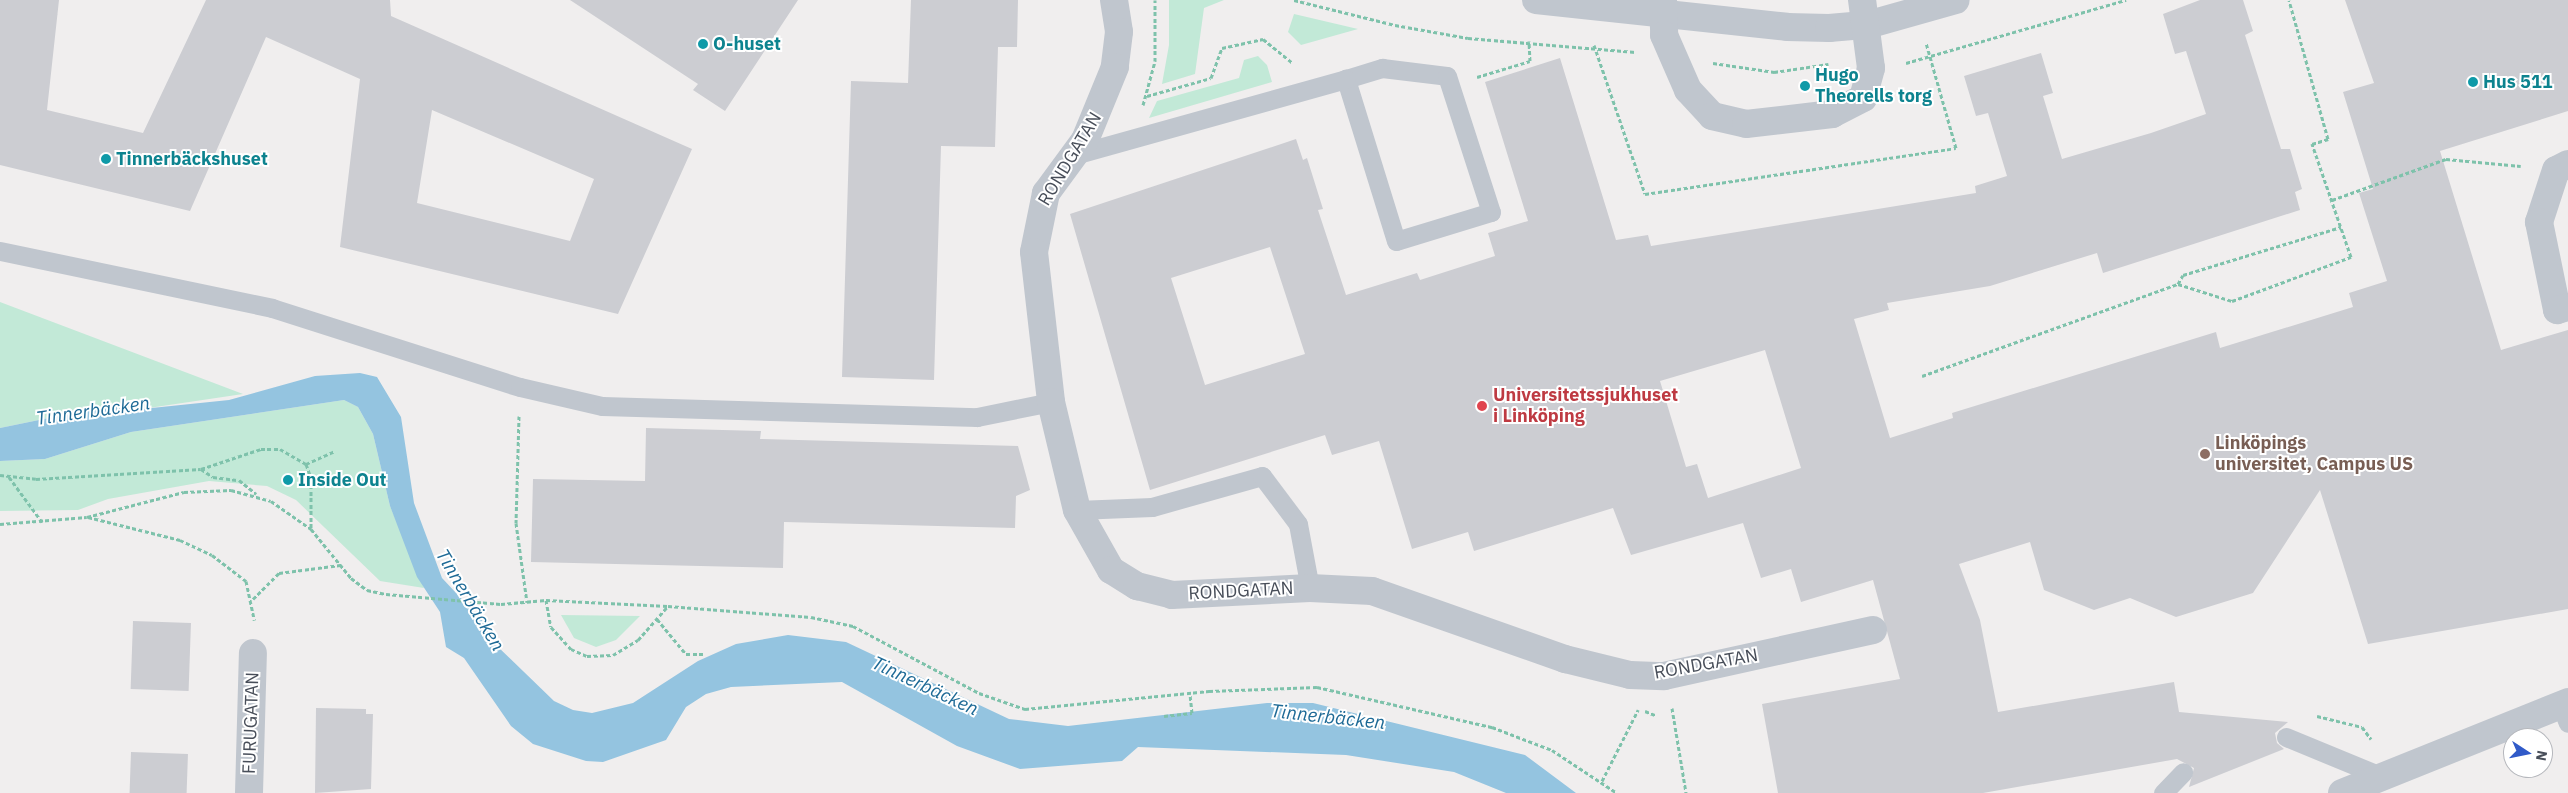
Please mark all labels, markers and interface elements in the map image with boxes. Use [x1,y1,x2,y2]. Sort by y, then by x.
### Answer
place label: O-huset [713,33,781,55]
marker: O-huset [697,38,709,50]
place label: Hugo Theorells torg [1815,65,1932,108]
place label: Hus 511 [2483,71,2552,93]
marker: Hus 511 [2467,76,2479,88]
marker: Hugo Theorells torg [1799,80,1811,92]
street label: RONDGATAN [1034,108,1106,210]
place label: Tinnerbäckshuset [116,148,268,170]
marker: Tinnerbäckshuset [100,153,112,165]
place label: Universitetssjukhuset i Linköping [1493,385,1678,428]
water label: Tinnerbäcken [35,392,151,430]
marker: Universitetssjukhuset i Linköping [1475,399,1489,413]
place label: Linköpings universitet, Campus US [2215,433,2413,476]
marker: Linköpings universitet, Campus US [2199,448,2211,460]
place label: Inside Out [298,469,387,491]
marker: Inside Out [282,474,294,486]
water label: Tinnerbäcken [431,545,509,655]
street label: RONDGATAN [1188,577,1294,605]
street label: RONDGATAN [1652,644,1760,684]
water label: Tinnerbäcken [868,651,982,721]
street label: FURUGATAN [238,672,264,774]
water label: Tinnerbäcken [1270,700,1386,734]
north arrow [2503,728,2553,778]
text: N [2532,749,2552,762]

